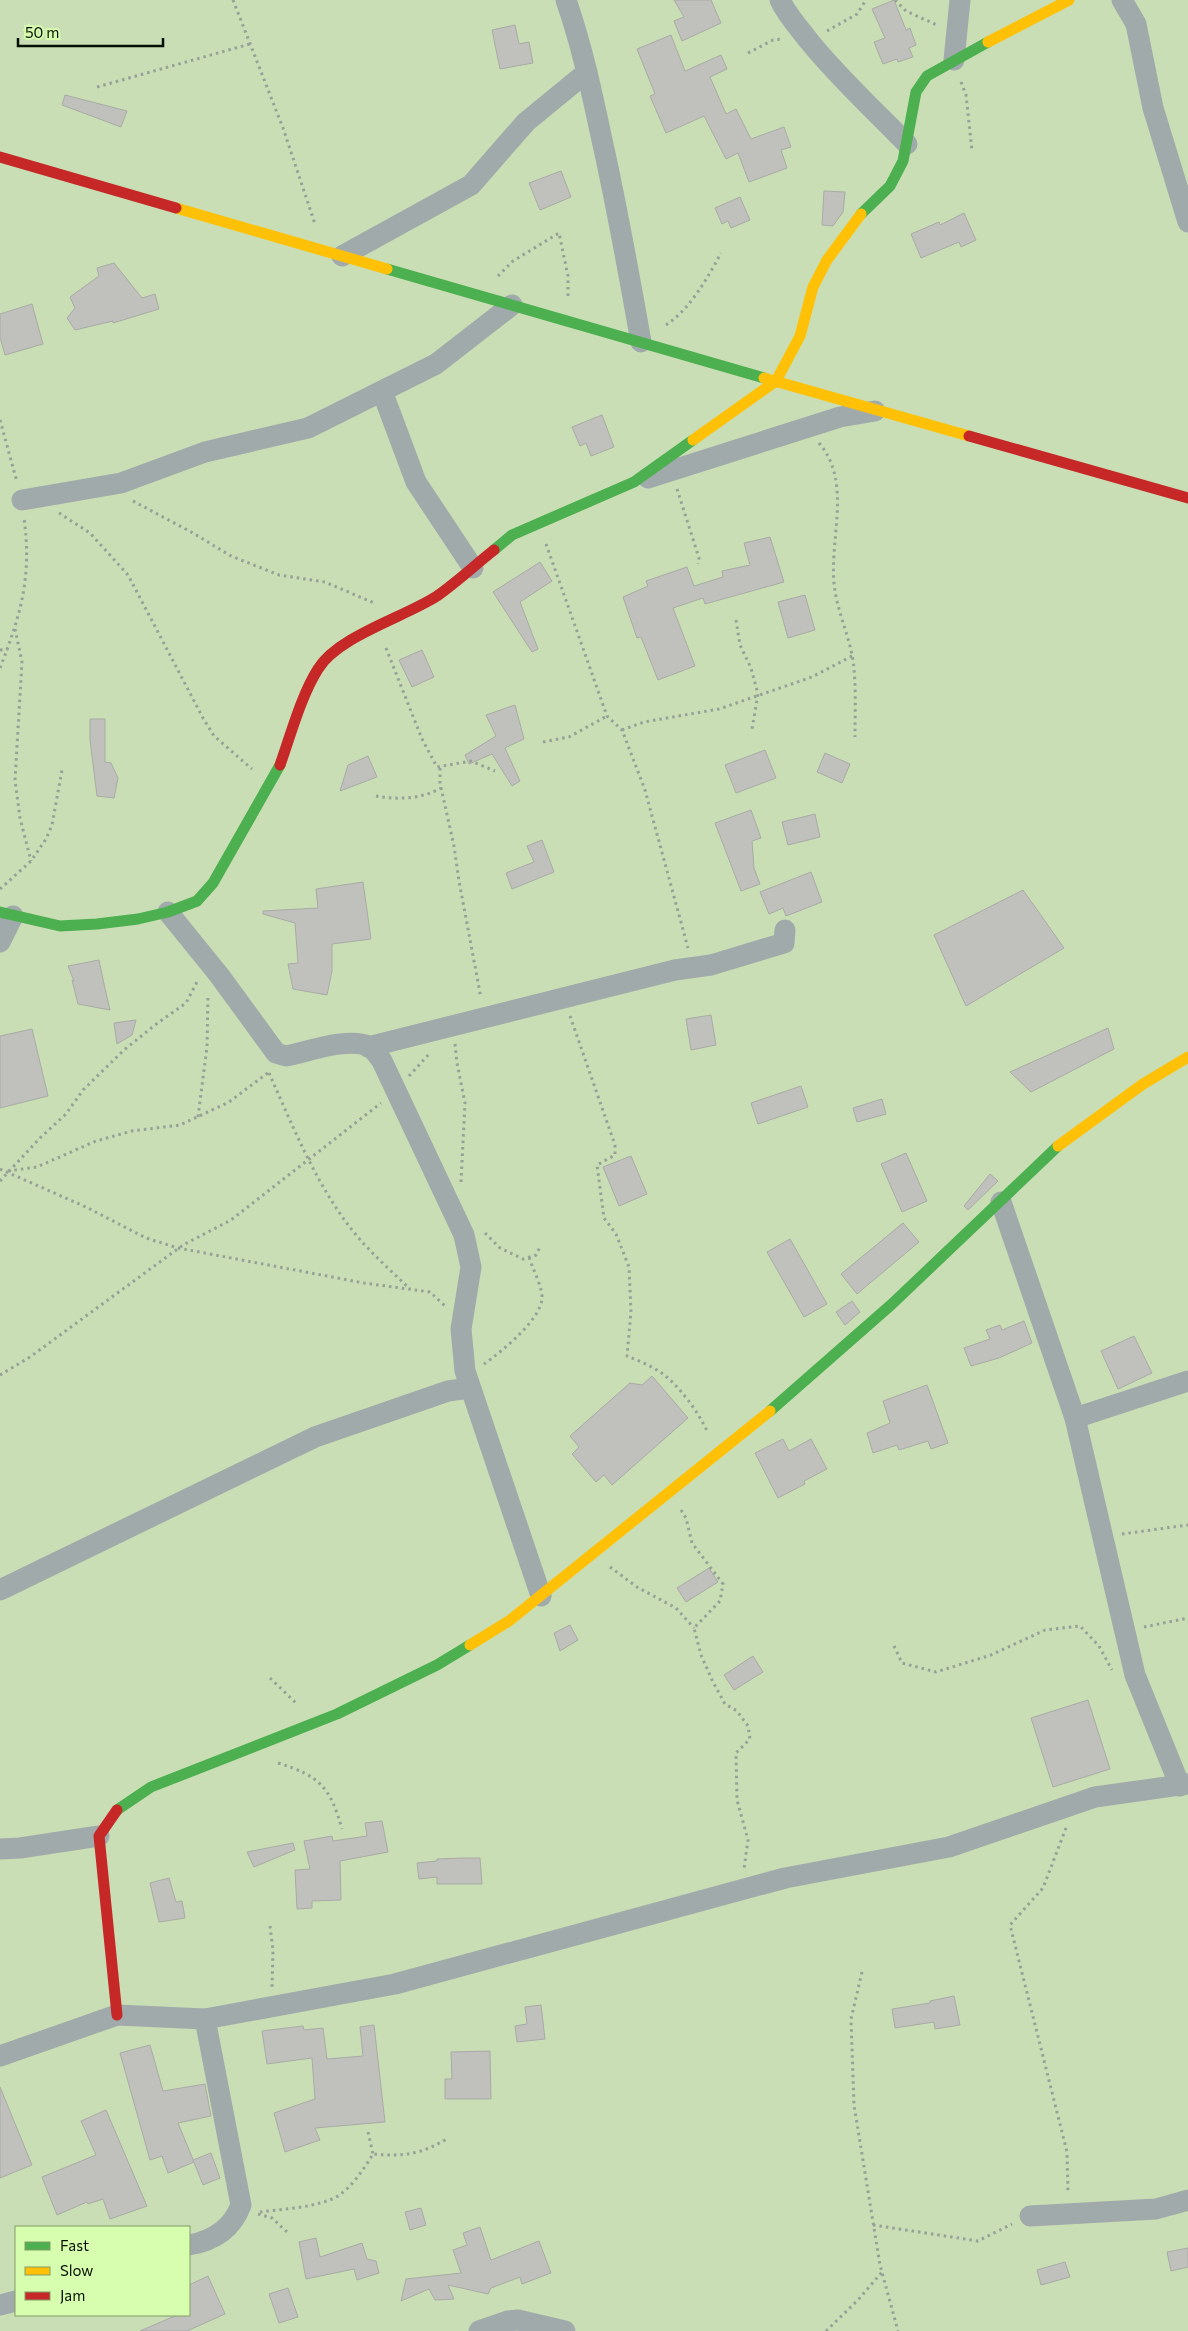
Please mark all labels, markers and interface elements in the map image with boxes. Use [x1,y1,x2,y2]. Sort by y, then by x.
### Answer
scale bar [18,15,162,47]
text: 50 m [25,23,59,41]
legend [15,2226,190,2316]
text: Fast [60,2236,89,2254]
text: Slow [60,2261,93,2279]
text: Jam [60,2286,85,2304]

